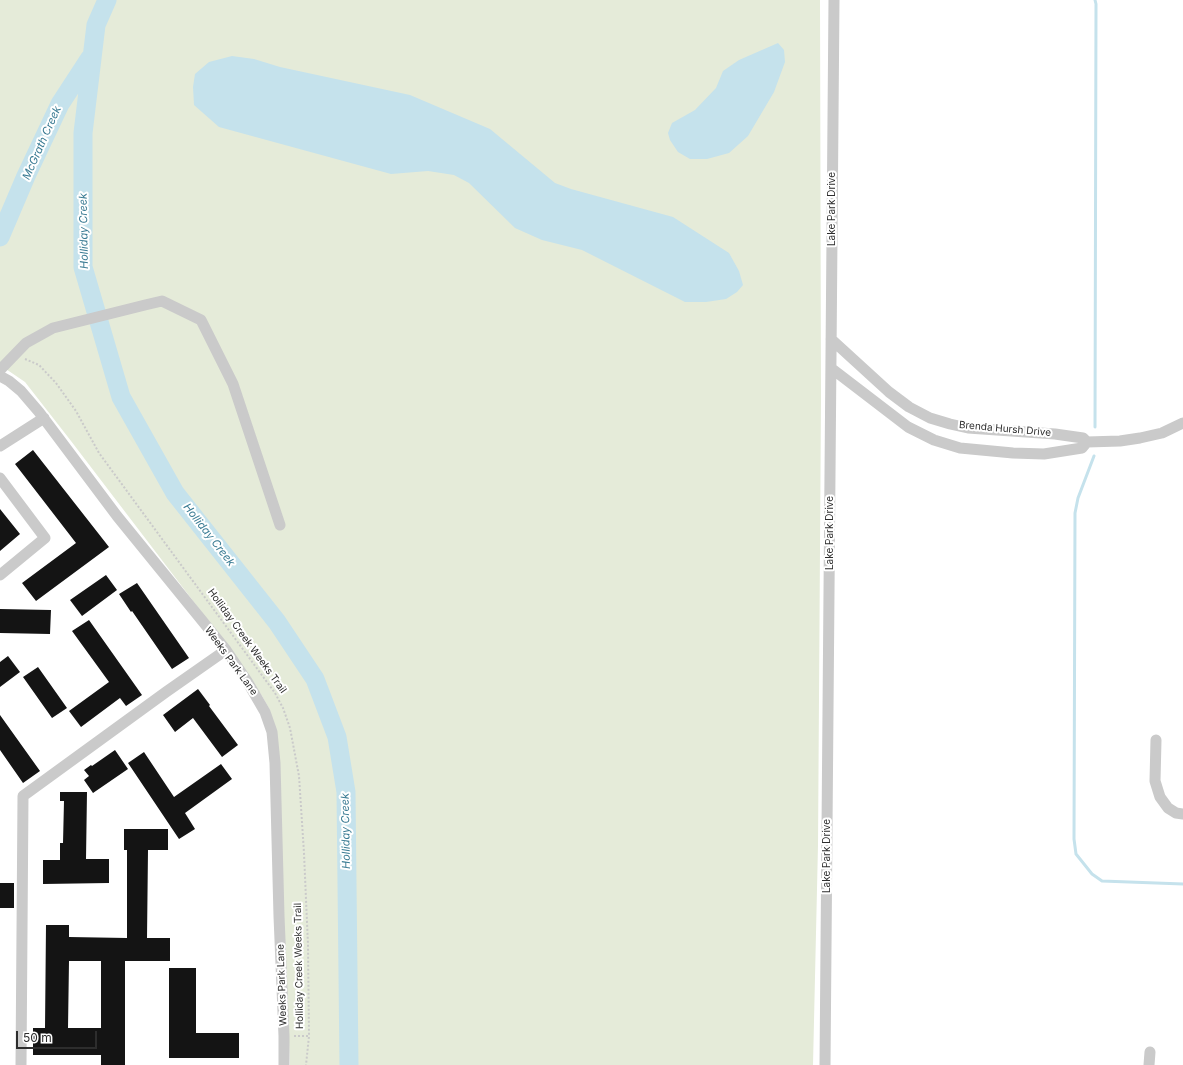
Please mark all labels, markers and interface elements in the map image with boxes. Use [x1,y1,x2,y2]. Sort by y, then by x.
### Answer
water label: McGrath Creek [20,104,64,182]
street label: Lake Park Drive [826,172,838,246]
water label: Holliday Creek [77,193,91,269]
street label: Brenda Hursh Drive [958,419,1052,439]
street label: Lake Park Drive [824,496,836,570]
water label: Holliday Creek [180,501,238,569]
street label: Holliday Creek Weeks Trail [205,586,289,696]
street label: Weeks Park Lane [202,624,260,698]
water label: Holliday Creek [339,793,353,869]
street label: Lake Park Drive [821,819,833,893]
street label: Holliday Creek Weeks Trail [292,903,306,1029]
street label: Weeks Park Lane [275,944,289,1026]
scale bar [18,1023,99,1049]
text: 50 m [23,1030,52,1045]

